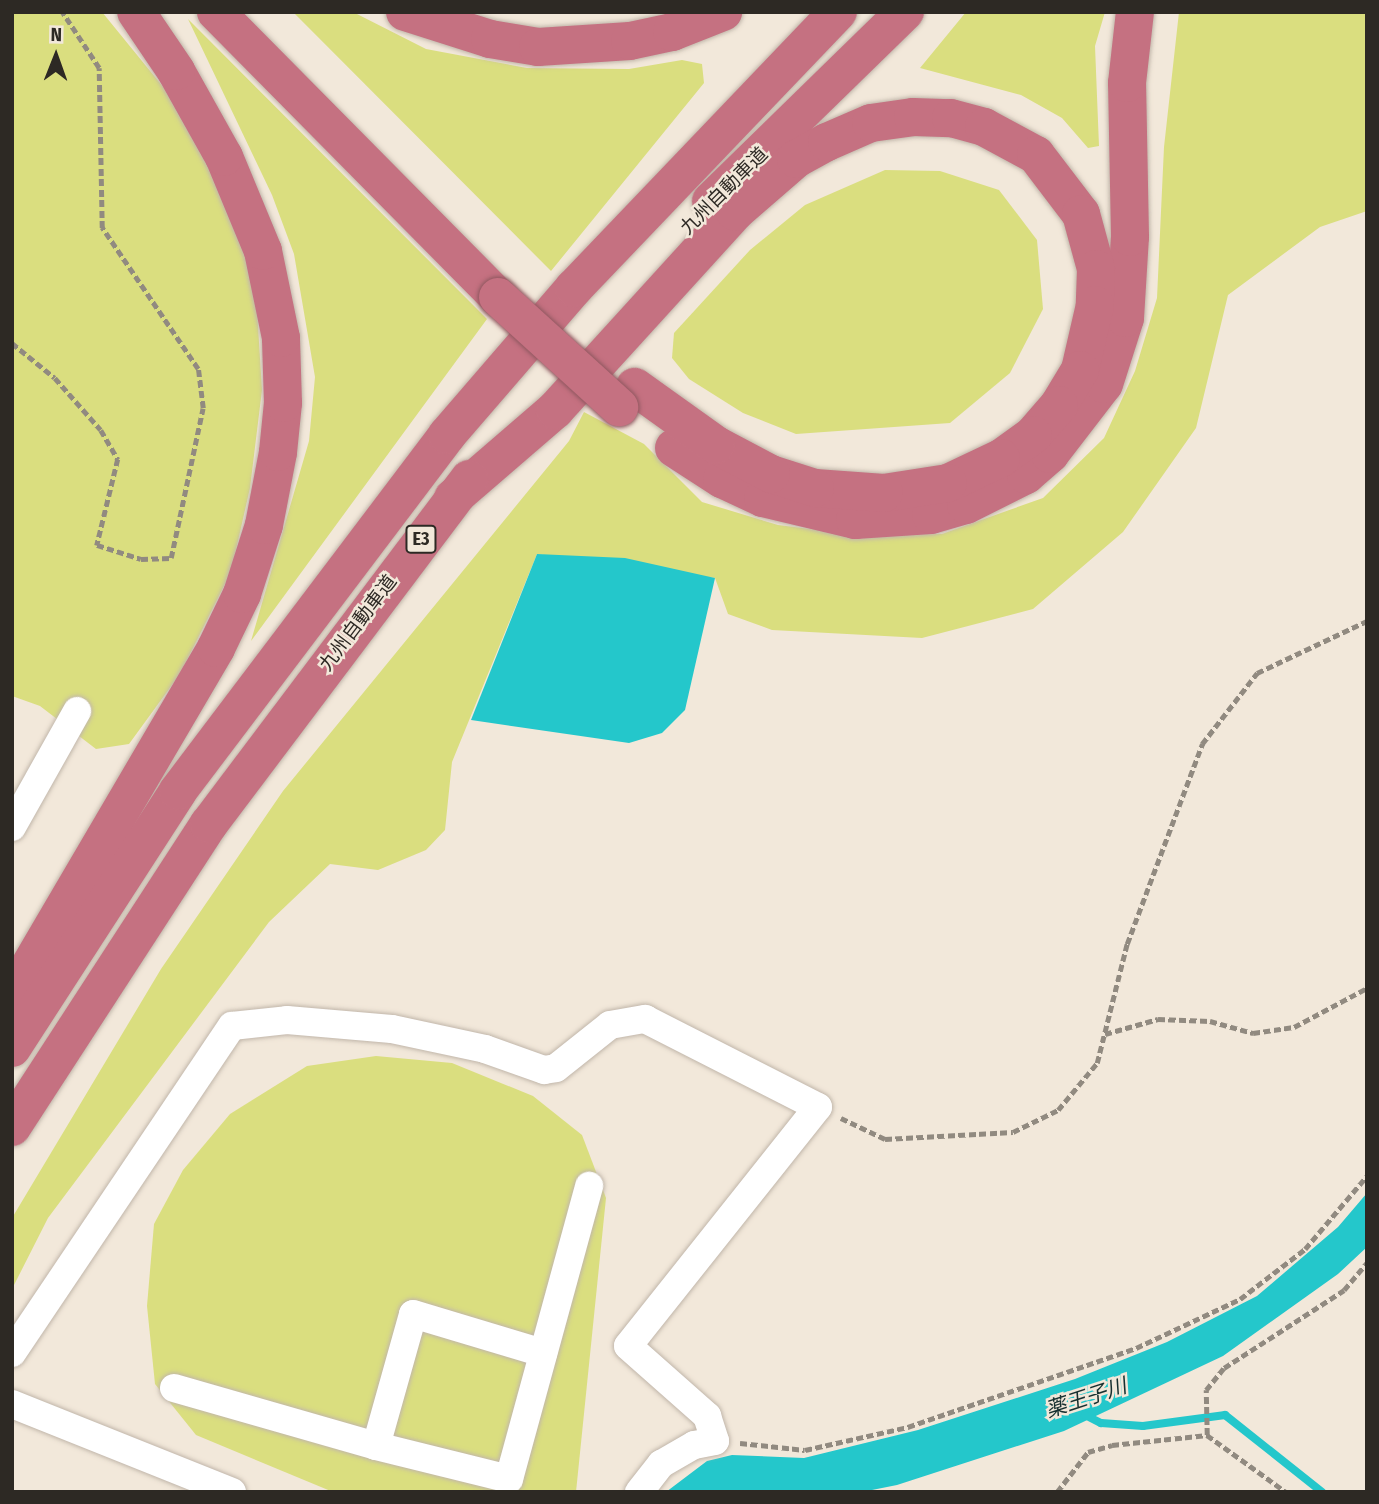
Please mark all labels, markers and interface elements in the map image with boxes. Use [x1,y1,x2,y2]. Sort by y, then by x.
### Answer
north arrow [21,21,91,91]
text: N [50,23,62,46]
street label: 九州自動車道 [676,143,772,239]
road number: E3 [405,524,437,554]
street label: 九州自動車道 [315,571,401,675]
water label: 薬王子川 [1042,1373,1130,1423]

